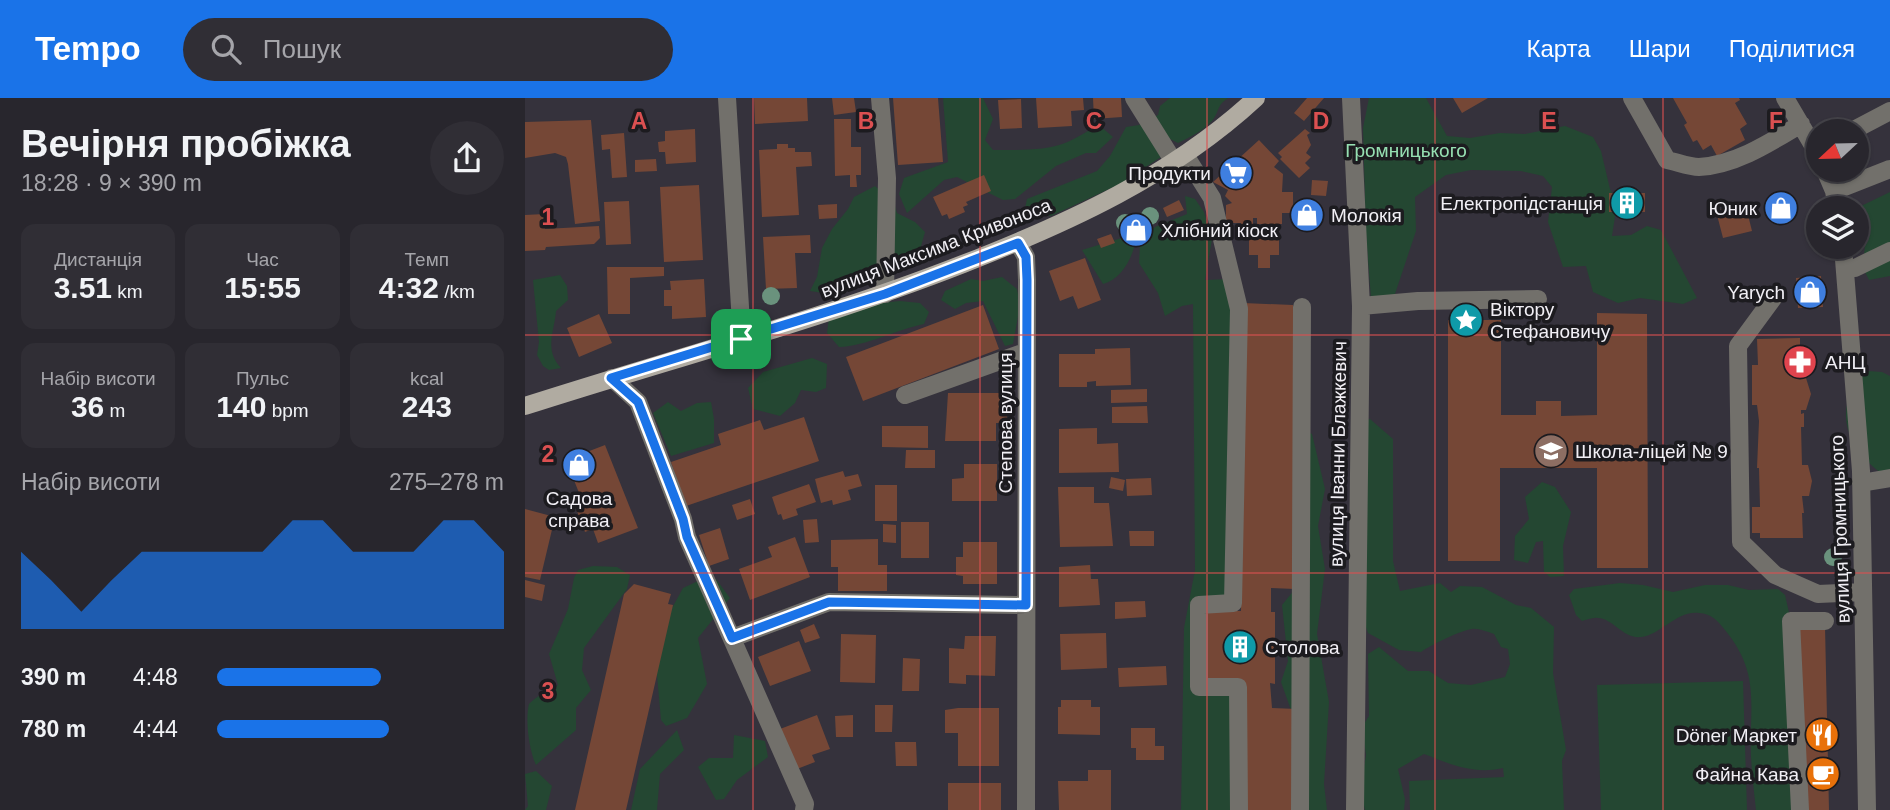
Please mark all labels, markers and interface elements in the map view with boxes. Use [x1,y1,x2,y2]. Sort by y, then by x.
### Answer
search box [183,18,673,81]
text: Tempo [35,30,141,67]
icon: search [207,30,245,68]
text: Пошук [263,34,341,64]
text: Карта [1526,35,1591,62]
text: Шари [1629,35,1691,62]
text: Поділитися [1729,35,1855,62]
text: A [631,108,647,134]
text: B [858,108,874,134]
text: C [1086,108,1102,134]
text: D [1313,108,1329,134]
text: E [1541,108,1557,134]
text: F [1769,108,1783,134]
north arrow [1806,119,1869,182]
map controls [1806,119,1869,259]
button: share [430,121,504,195]
text: Вечірня пробіжка [21,123,351,165]
park label: Громницького [1345,140,1467,161]
supermarket icon: Продукти [1217,154,1255,192]
place label: Продукти [1128,163,1211,184]
text: 18:28 · 9 × 390 m [21,170,202,196]
building icon: Електропідстанція [1608,184,1646,222]
shop icon: Юник [1762,189,1800,227]
place label: Електропідстанція [1440,193,1603,214]
street label: вулиця Максима Кривоноса [818,194,1054,302]
shop icon: Молокія [1288,196,1326,234]
button: layers [1806,196,1869,259]
place label: Юник [1708,198,1758,219]
text: 1 [542,204,555,230]
place label: Молокія [1331,205,1402,226]
shop icon: Хлібний кіоск [1117,211,1155,249]
place label: Хлібний кіоск [1161,220,1278,241]
text: Дистанція [54,249,142,270]
text: Час [246,249,279,270]
text: Темп [405,249,449,270]
text: 3.51 [54,271,112,304]
text: 15:55 [224,271,301,304]
text: 4:32 [379,271,439,304]
shop icon: Yarych [1791,273,1829,311]
text: km [112,281,143,302]
text: /km [439,281,475,302]
place label: Yarych [1727,282,1785,303]
place label: Віктору Стефановичу [1490,299,1611,342]
place icon: Віктору Стефановичу [1447,301,1485,339]
pin [711,309,771,369]
icon: arrive [722,320,760,358]
street label: вулиця Іванни Блажкевич [1326,341,1350,567]
pharmacy icon: АНЦ [1781,343,1819,381]
place label: АНЦ [1825,352,1865,373]
street label: Степова вулиця [995,353,1016,494]
text: Набір висоти [41,368,156,389]
text: Пульс [236,368,289,389]
text: kcal [410,368,444,389]
text: 36 [71,390,104,423]
text: 140 [216,390,266,423]
text: 243 [402,390,452,423]
text: m [104,400,125,421]
text: bpm [266,400,309,421]
school or university icon: Школа-ліцей № 9 [1532,432,1570,470]
street label: вулиця Громницького [1826,434,1854,624]
text: 2 [542,441,554,467]
place label: Школа-ліцей № 9 [1575,441,1728,462]
shop icon: Садова справа [560,446,598,484]
text: Набір висоти [21,469,160,495]
text: 275–278 m [389,469,504,495]
place label: Садова справа [546,488,613,531]
building icon: Столова [1221,628,1259,666]
place label: Столова [1265,637,1340,658]
text: 390 m [21,664,86,690]
text: 4:48 [133,664,178,690]
text: 3 [542,678,554,704]
text: 780 m [21,716,86,742]
text: 4:44 [133,716,178,742]
restaurant icon: Döner Маркет [1803,716,1841,754]
place label: Döner Маркет [1676,725,1797,746]
cafe icon: Файна Кава [1804,755,1842,793]
place label: Файна Кава [1695,764,1799,785]

